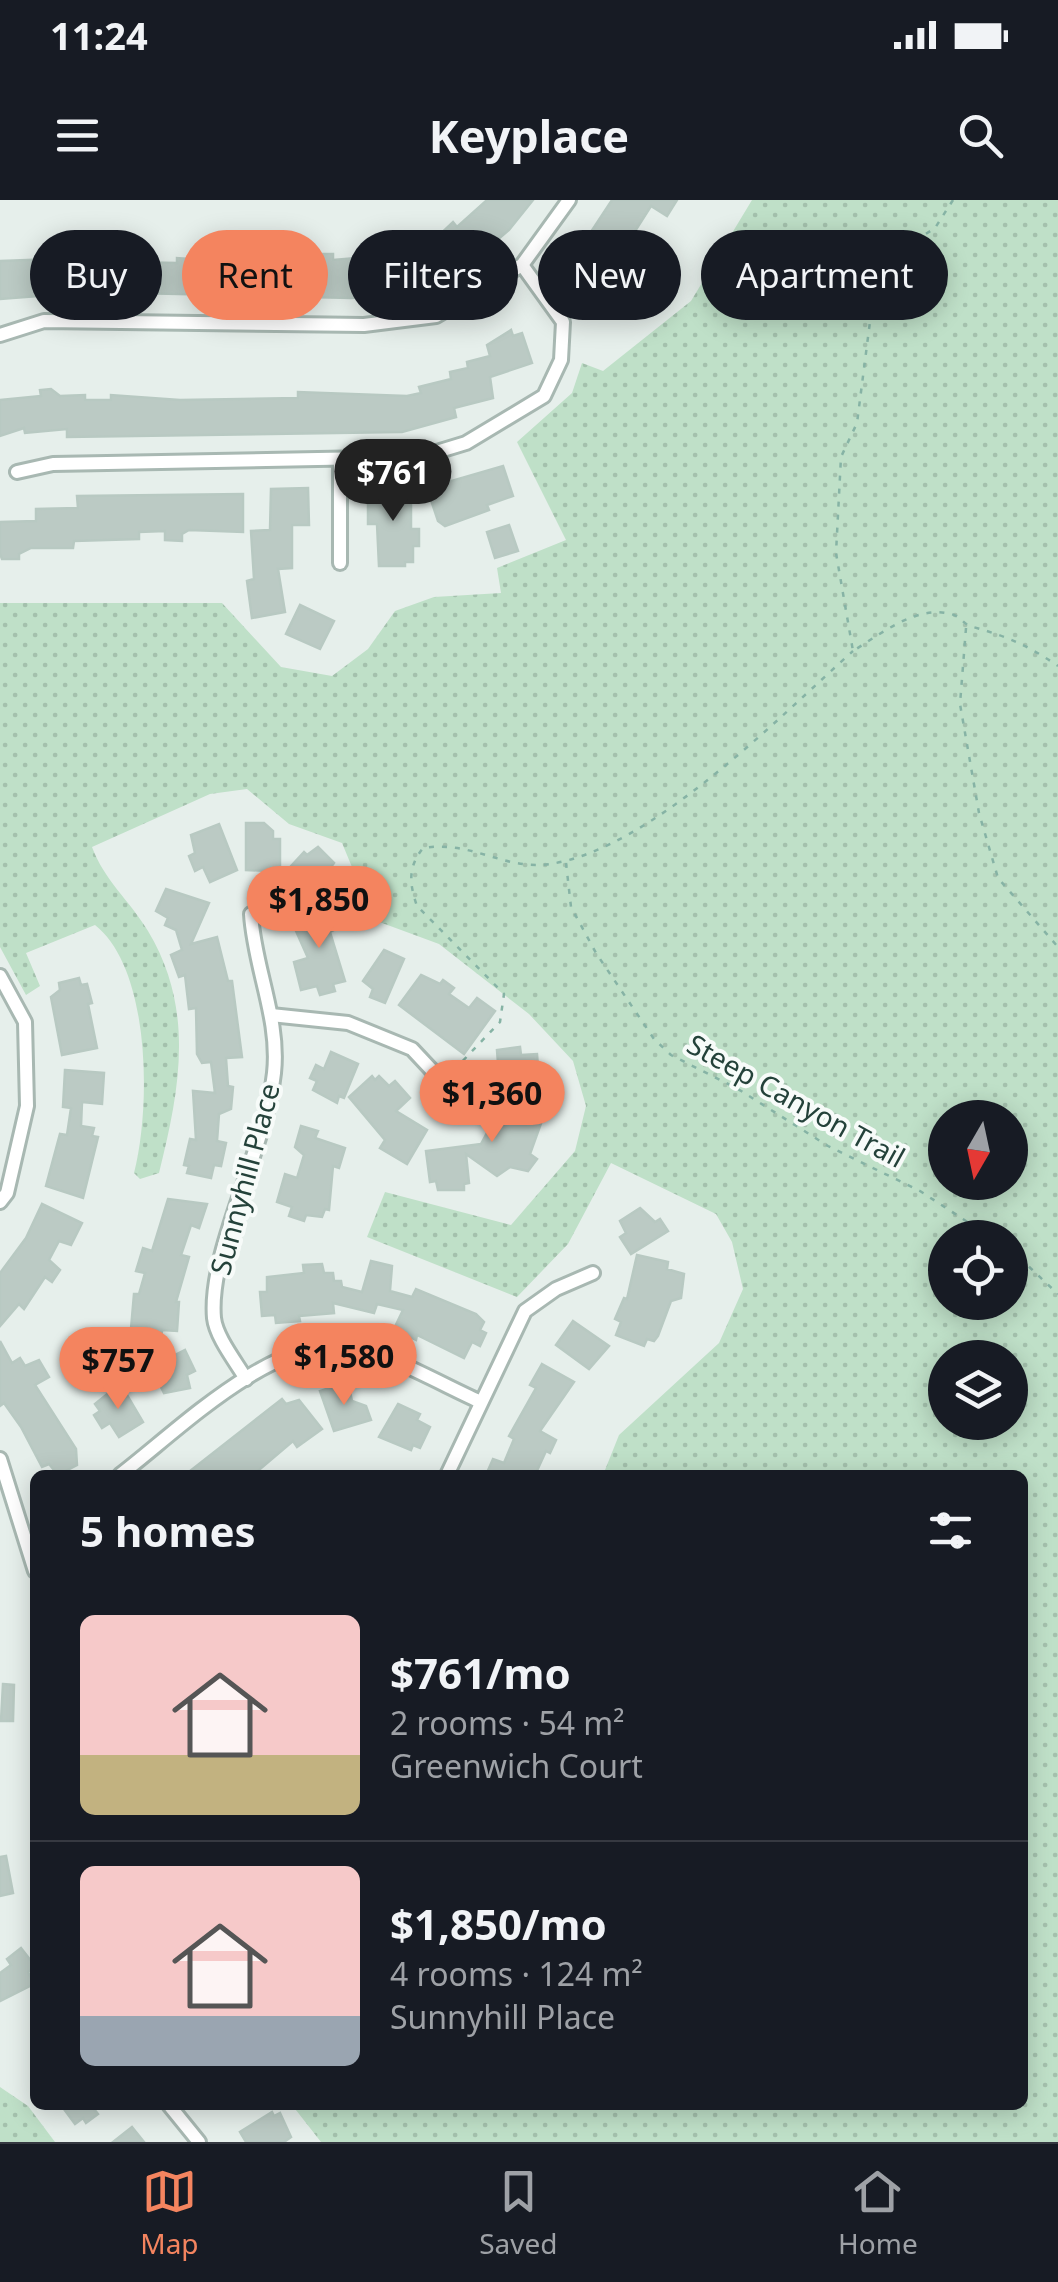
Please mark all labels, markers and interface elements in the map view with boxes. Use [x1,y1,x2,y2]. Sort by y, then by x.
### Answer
text: 11:24 [50,9,148,61]
text: Keyplace [429,105,629,166]
icon: menu [50,108,105,163]
icon: search [953,108,1008,163]
chip: Buy [30,230,162,320]
chip: Rent [182,230,328,320]
chip: Filters [348,230,518,320]
chip: New [538,230,681,320]
chip: Apartment [701,230,948,320]
pin: $761 [334,439,452,524]
text: $761 [356,450,430,493]
pin: $1,850 [238,866,400,951]
text: $1,850 [269,877,369,920]
street label: Steep Canyon Trail [681,1025,912,1176]
pin: $1,360 [411,1060,573,1145]
text: $1,360 [442,1071,542,1114]
street label: Sunnyhill Place [200,1079,288,1279]
north arrow [928,1100,1028,1200]
map controls [928,1100,1028,1440]
button: locate [928,1220,1028,1320]
pin: $1,580 [263,1323,425,1408]
pin: $757 [59,1327,177,1412]
text: $1,580 [294,1334,394,1377]
text: $757 [81,1338,155,1381]
button: layers [928,1340,1028,1440]
text: 5 homes [80,1502,256,1559]
icon: filters [923,1503,978,1558]
text: $761/mo [390,1644,571,1701]
icon: home [160,1655,280,1775]
text: 2 rooms · 54 m² [390,1701,624,1744]
text: Greenwich Court [390,1744,643,1787]
text: $1,850/mo [390,1895,607,1952]
icon: home [160,1906,280,2026]
text: 4 rooms · 124 m² [390,1952,643,1995]
text: Sunnyhill Place [390,1995,615,2038]
tab: Map [140,2164,199,2262]
tab: Saved [479,2164,557,2262]
tab: Home [838,2164,918,2262]

